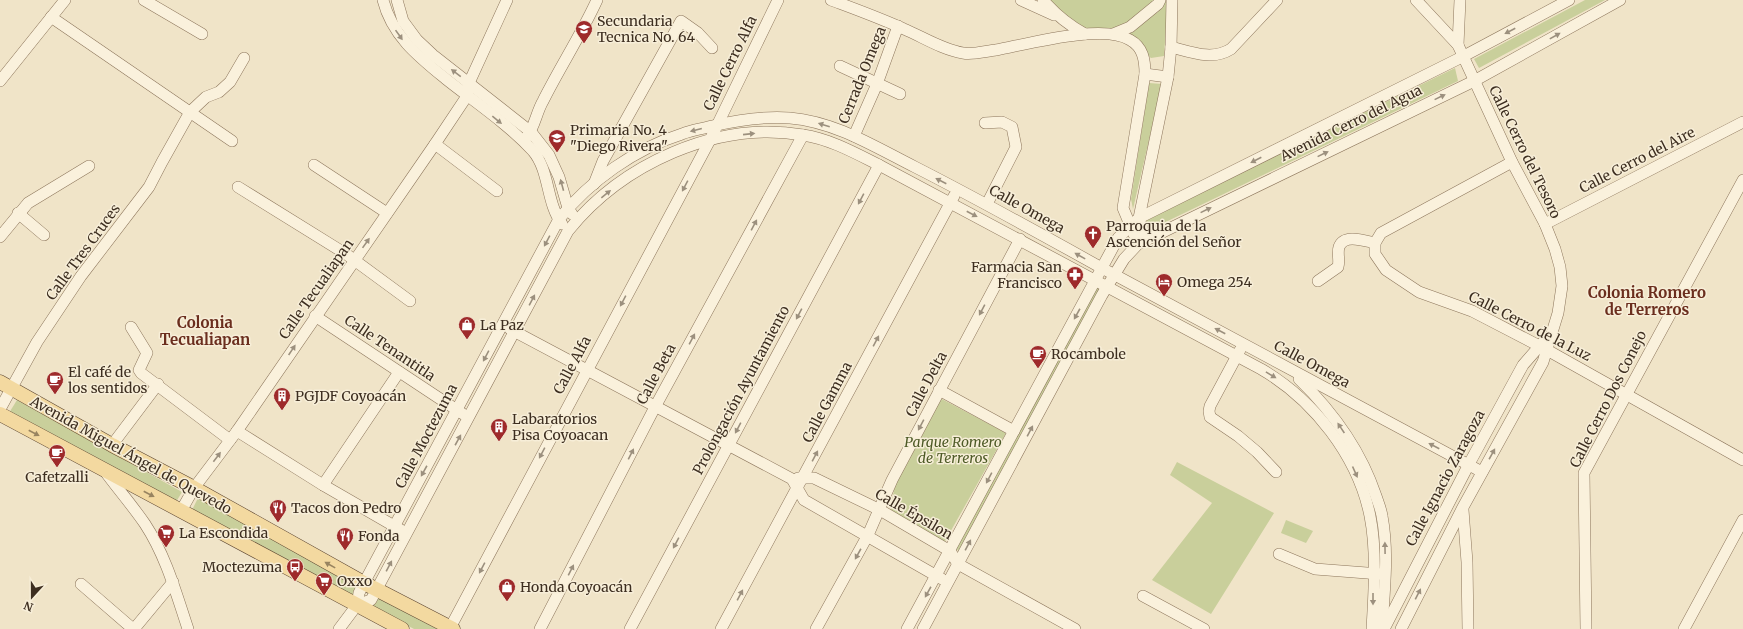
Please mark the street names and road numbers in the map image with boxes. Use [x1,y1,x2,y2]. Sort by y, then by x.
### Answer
street label: Calle Cerro Alfa [699,12,761,113]
street label: Cerrada Omega [834,23,890,126]
street label: Avenida Cerro del Agua [1276,81,1425,166]
street label: Calle Cerro del Tesoro [1485,83,1565,221]
street label: Calle Cerro del Aire [1576,123,1698,197]
street label: Calle Omega [986,181,1068,237]
street label: Calle Tres Cruces [42,200,124,304]
street label: Calle Tecualiapan [275,235,357,343]
street label: Calle Cerro de la Luz [1466,287,1595,365]
street label: Prolongación Ayuntamiento [689,302,793,478]
street label: Calle Tenantitla [341,311,439,385]
street label: Calle Cerro Dos Conejo [1566,327,1650,471]
street label: Calle Alfa [549,332,595,397]
street label: Calle Omega [1271,336,1354,392]
street label: Calle Beta [632,340,680,407]
street label: Calle Delta [901,348,951,420]
street label: Calle Gamma [798,358,856,446]
street label: Calle Moctezuma [391,380,461,491]
street label: Avenida Miguel Ángel de Quevedo [26,391,235,518]
street label: Calle Ignacio Zaragoza [1401,406,1489,549]
street label: Calle Épsilon [872,485,956,543]

